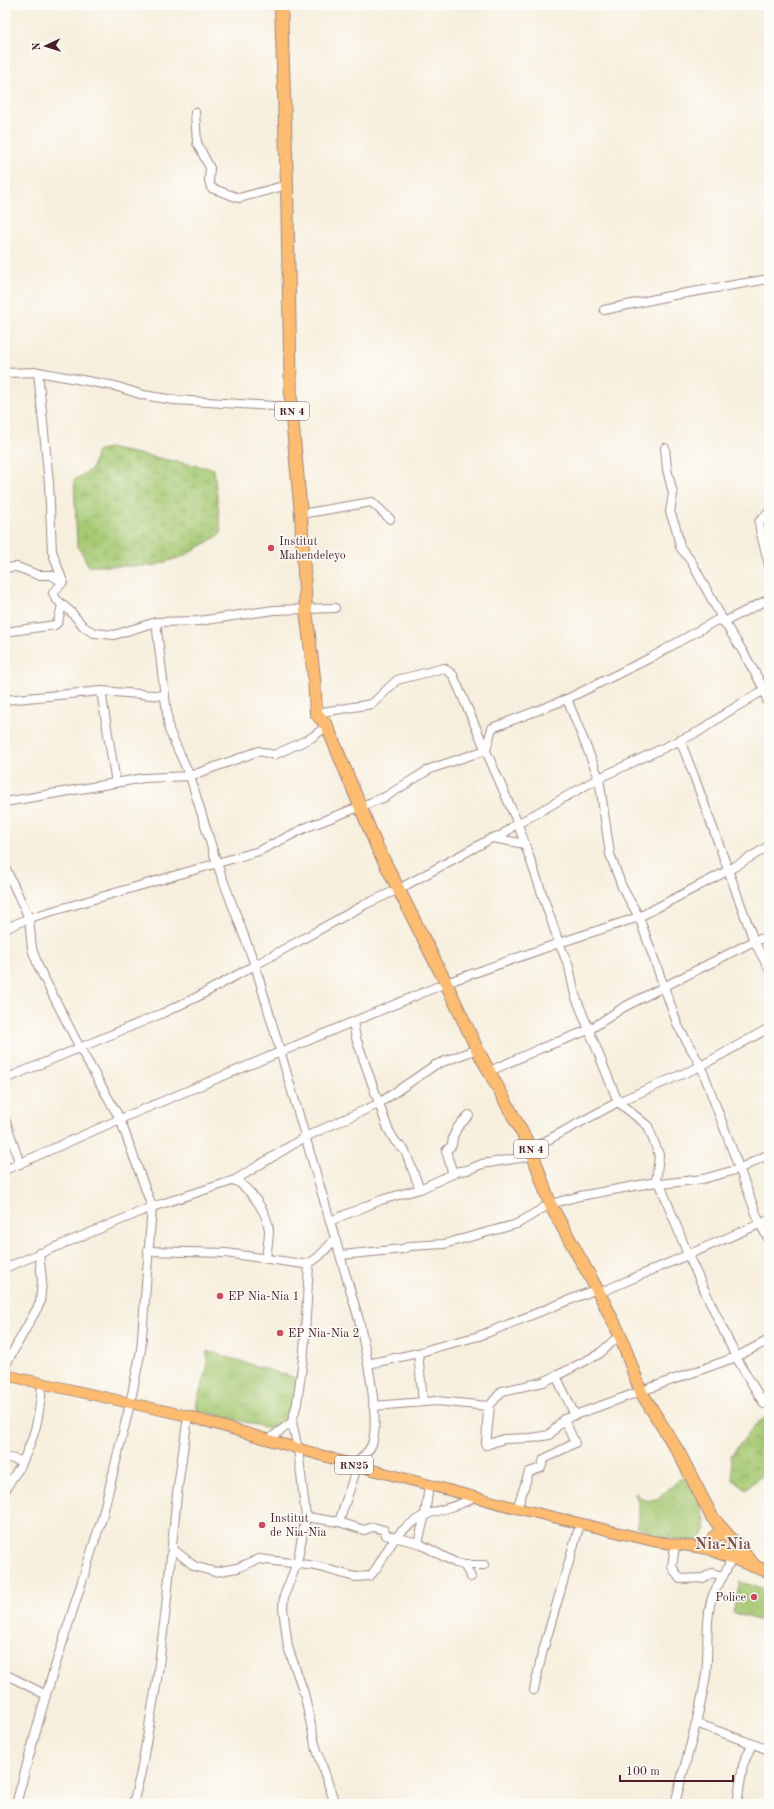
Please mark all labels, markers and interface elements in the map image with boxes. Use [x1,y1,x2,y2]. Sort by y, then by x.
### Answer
north arrow [26,26,66,66]
text: N [32,41,43,51]
road number: RN 4 [275,402,309,420]
place label: Institut Mahendeleyo [279,536,346,562]
marker: Institut Mahendeleyo [266,543,276,553]
road number: RN 4 [514,1140,548,1158]
marker: EP Nia-Nia 1 [215,1291,225,1301]
place label: EP Nia-Nia 1 [228,1291,299,1303]
marker: EP Nia-Nia 2 [275,1328,285,1338]
place label: EP Nia-Nia 2 [288,1328,359,1340]
road number: RN25 [335,1456,373,1474]
place label: Institut de Nia-Nia [270,1513,326,1539]
marker: Institut de Nia-Nia [257,1520,267,1530]
district label: Nia-Nia [695,1537,751,1553]
place label: Police [715,1592,746,1604]
marker: Police [749,1592,759,1602]
scale bar [620,1757,733,1783]
text: 100 m [626,1766,660,1778]

